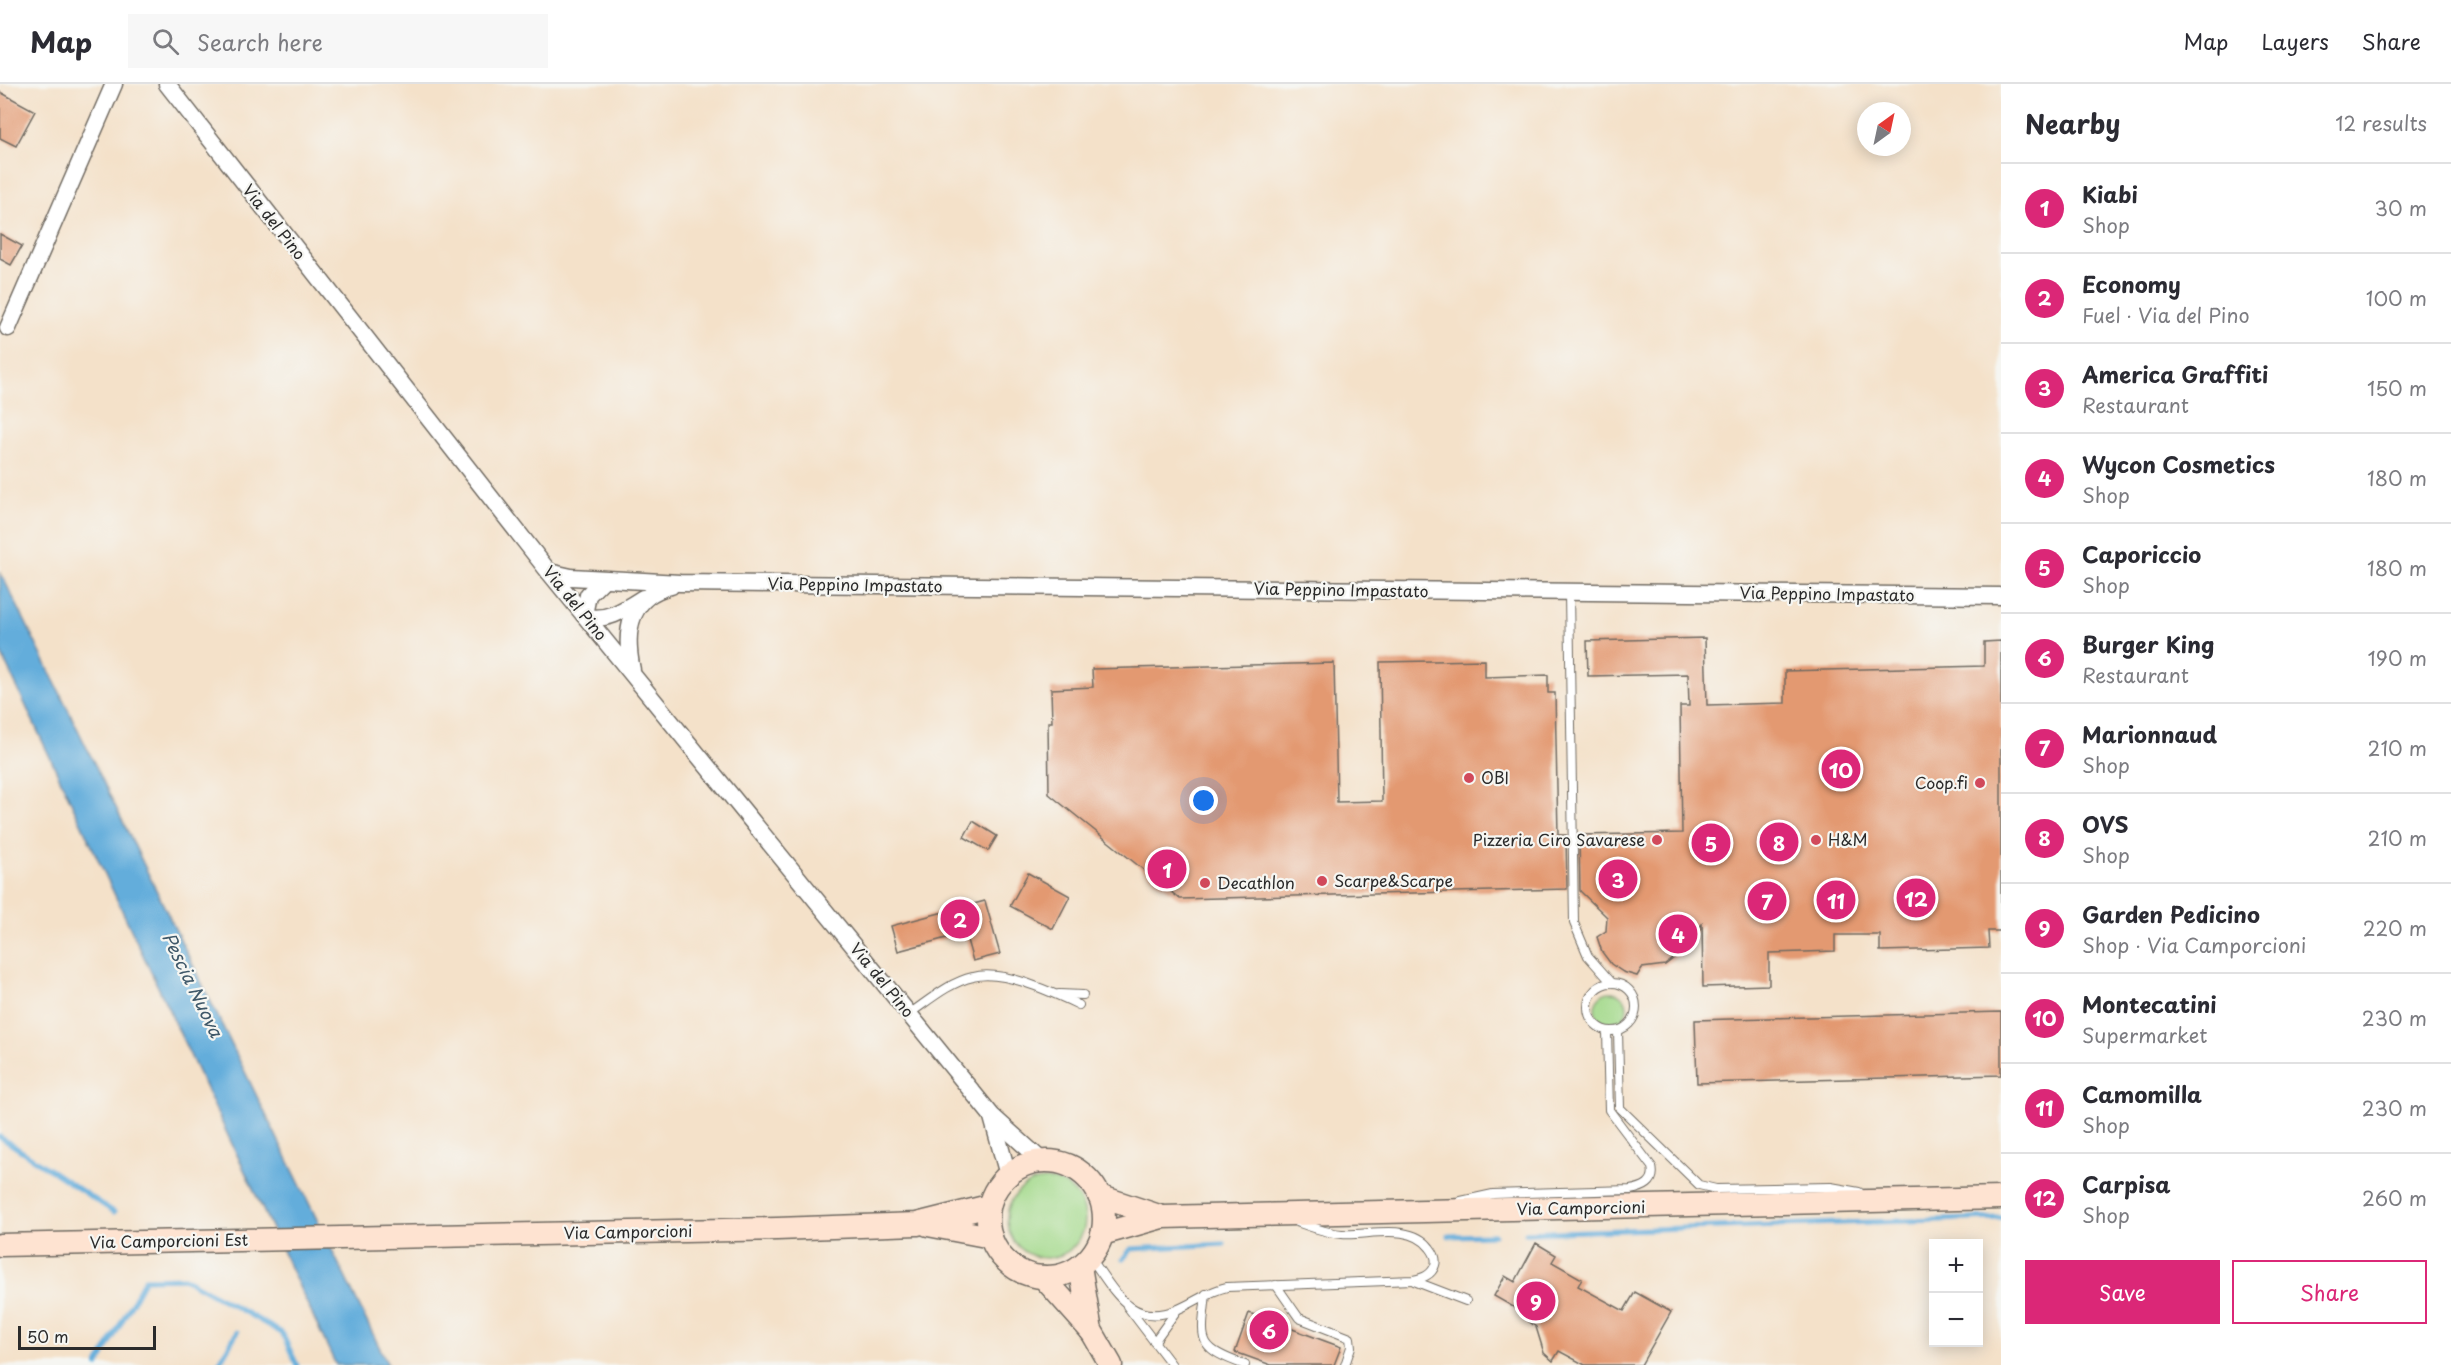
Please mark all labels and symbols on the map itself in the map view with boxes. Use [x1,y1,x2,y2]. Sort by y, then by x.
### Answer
north arrow [1857,102,1911,156]
street label: Via del Pino [237,178,312,264]
street label: Via del Pino [538,560,614,645]
street label: Via Peppino Impastato [767,570,943,598]
street label: Via Peppino Impastato [1253,575,1429,603]
street label: Via Peppino Impastato [1739,579,1915,607]
pin: 10 [1822,746,1860,792]
place label: OBI [1481,765,1509,789]
place label: Coop.fi [1915,770,1968,794]
marker: OBI [1462,771,1476,785]
marker: Coop.fi [1973,776,1987,790]
your location [1189,786,1218,815]
pin: 5 [1692,820,1730,866]
pin: 8 [1760,820,1798,864]
place label: Pizzeria Ciro Savarese [1473,827,1645,851]
place label: H&M [1828,827,1868,851]
marker: Pizzeria Ciro Savarese [1650,833,1664,847]
marker: H&M [1809,833,1823,847]
pin: 1 [1148,846,1186,892]
pin: 3 [1598,856,1638,902]
place label: Scarpe&Scarpe [1334,868,1453,892]
place label: Decathlon [1217,870,1295,894]
marker: Scarpe&Scarpe [1315,874,1329,888]
marker: Decathlon [1198,876,1212,890]
pin: 12 [1896,876,1936,920]
pin: 7 [1748,878,1786,924]
pin: 11 [1816,878,1856,922]
pin: 2 [940,896,980,942]
pin: 4 [1658,912,1698,956]
water label: Pescia Nuova [156,927,231,1042]
street label: Via del Pino [845,937,921,1022]
street label: Via Camporcioni [1516,1194,1646,1220]
street label: Via Camporcioni [563,1218,693,1244]
street label: Via Camporcioni Est [90,1227,249,1253]
pin: 9 [1516,1278,1556,1324]
pin: 6 [1250,1308,1288,1352]
scale bar [18,1323,156,1350]

